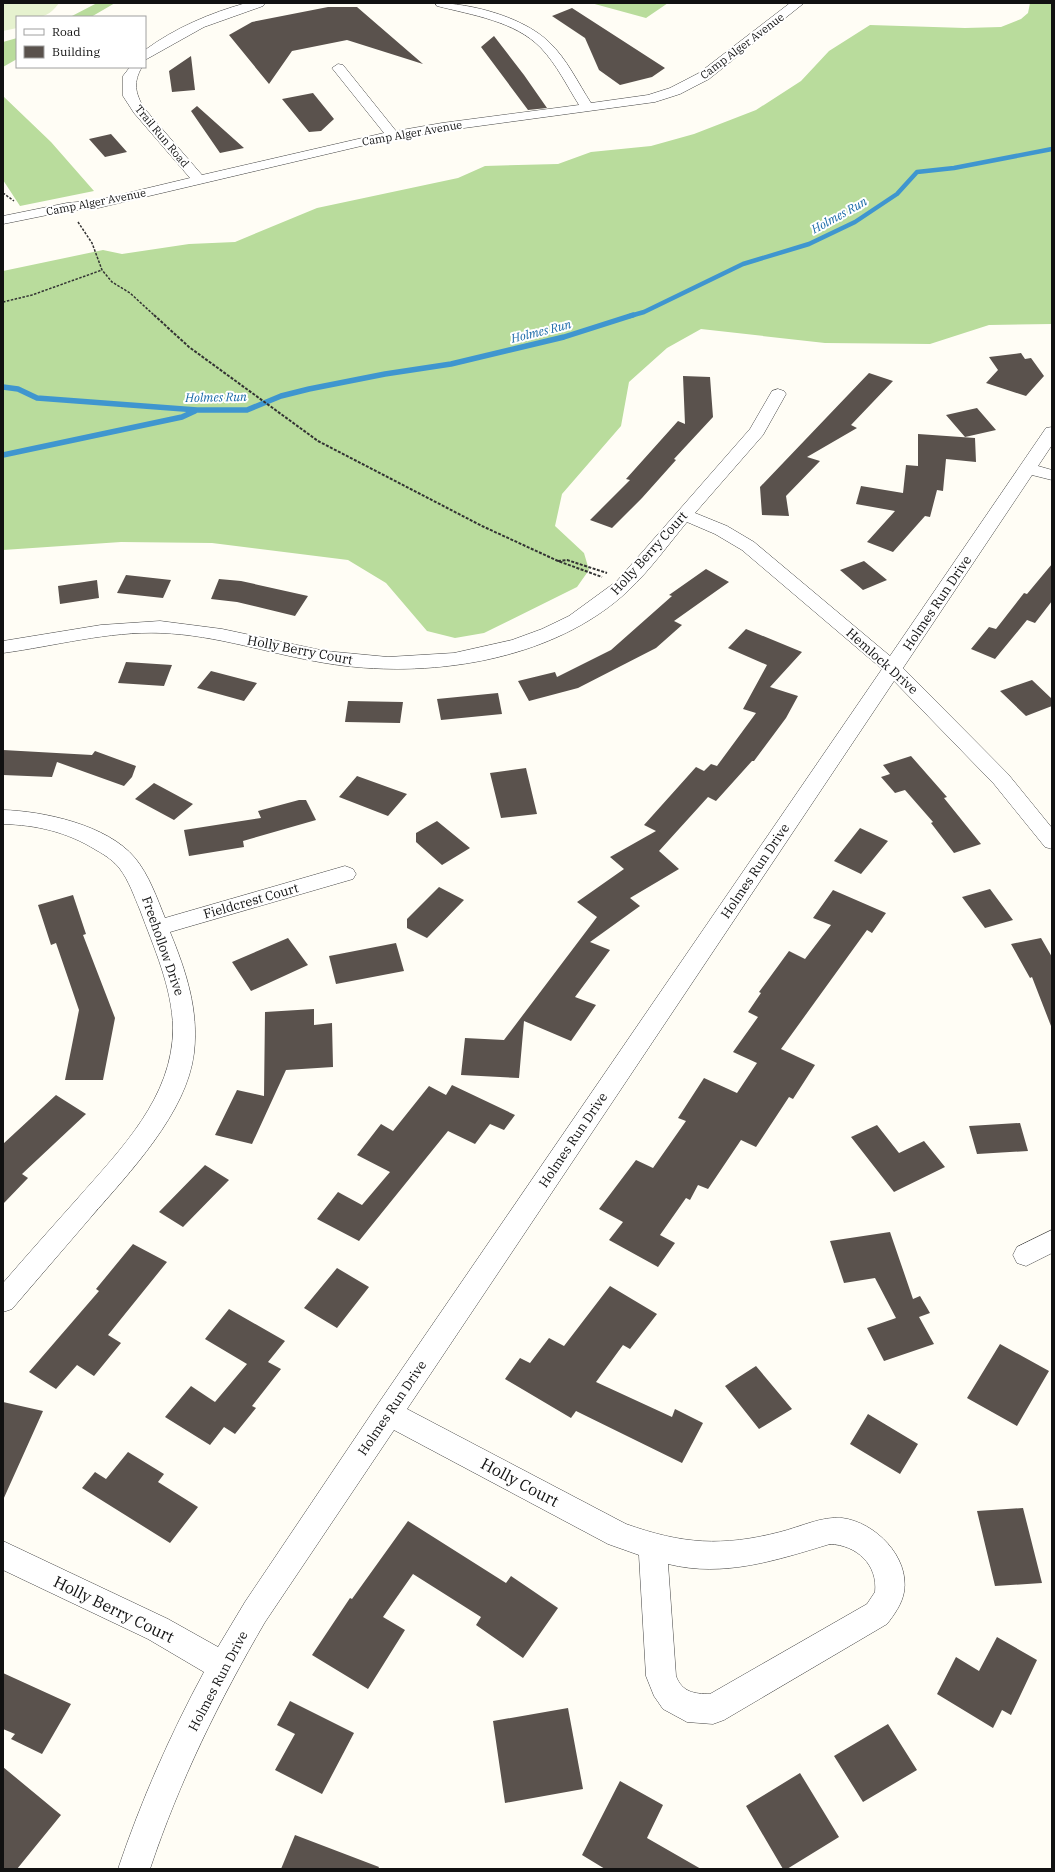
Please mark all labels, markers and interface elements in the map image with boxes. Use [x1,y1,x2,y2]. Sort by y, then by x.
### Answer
street label: Camp Alger Avenue [697,10,787,82]
legend [16,16,146,68]
text: Road [52,24,81,39]
text: Building [52,44,100,59]
street label: Trail Run Road [132,102,192,170]
street label: Camp Alger Avenue [361,117,463,149]
street label: Camp Alger Avenue [45,185,147,219]
water label: Holmes Run [808,193,870,237]
water label: Holmes Run [508,316,573,346]
water label: Holmes Run [184,389,247,405]
street label: Holly Berry Court [607,507,691,598]
street label: Holmes Run Drive [899,552,975,654]
street label: Hemlock Drive [842,624,922,698]
street label: Holly Berry Court [246,631,355,669]
street label: Holmes Run Drive [717,820,793,922]
street label: Fieldcrest Court [201,879,301,923]
street label: Freehollow Drive [138,894,188,998]
street label: Holmes Run Drive [535,1089,611,1191]
street label: Holmes Run Drive [354,1357,430,1459]
street label: Holly Court [478,1453,563,1511]
street label: Holly Berry Court [50,1571,178,1647]
street label: Holmes Run Drive [184,1628,252,1734]

